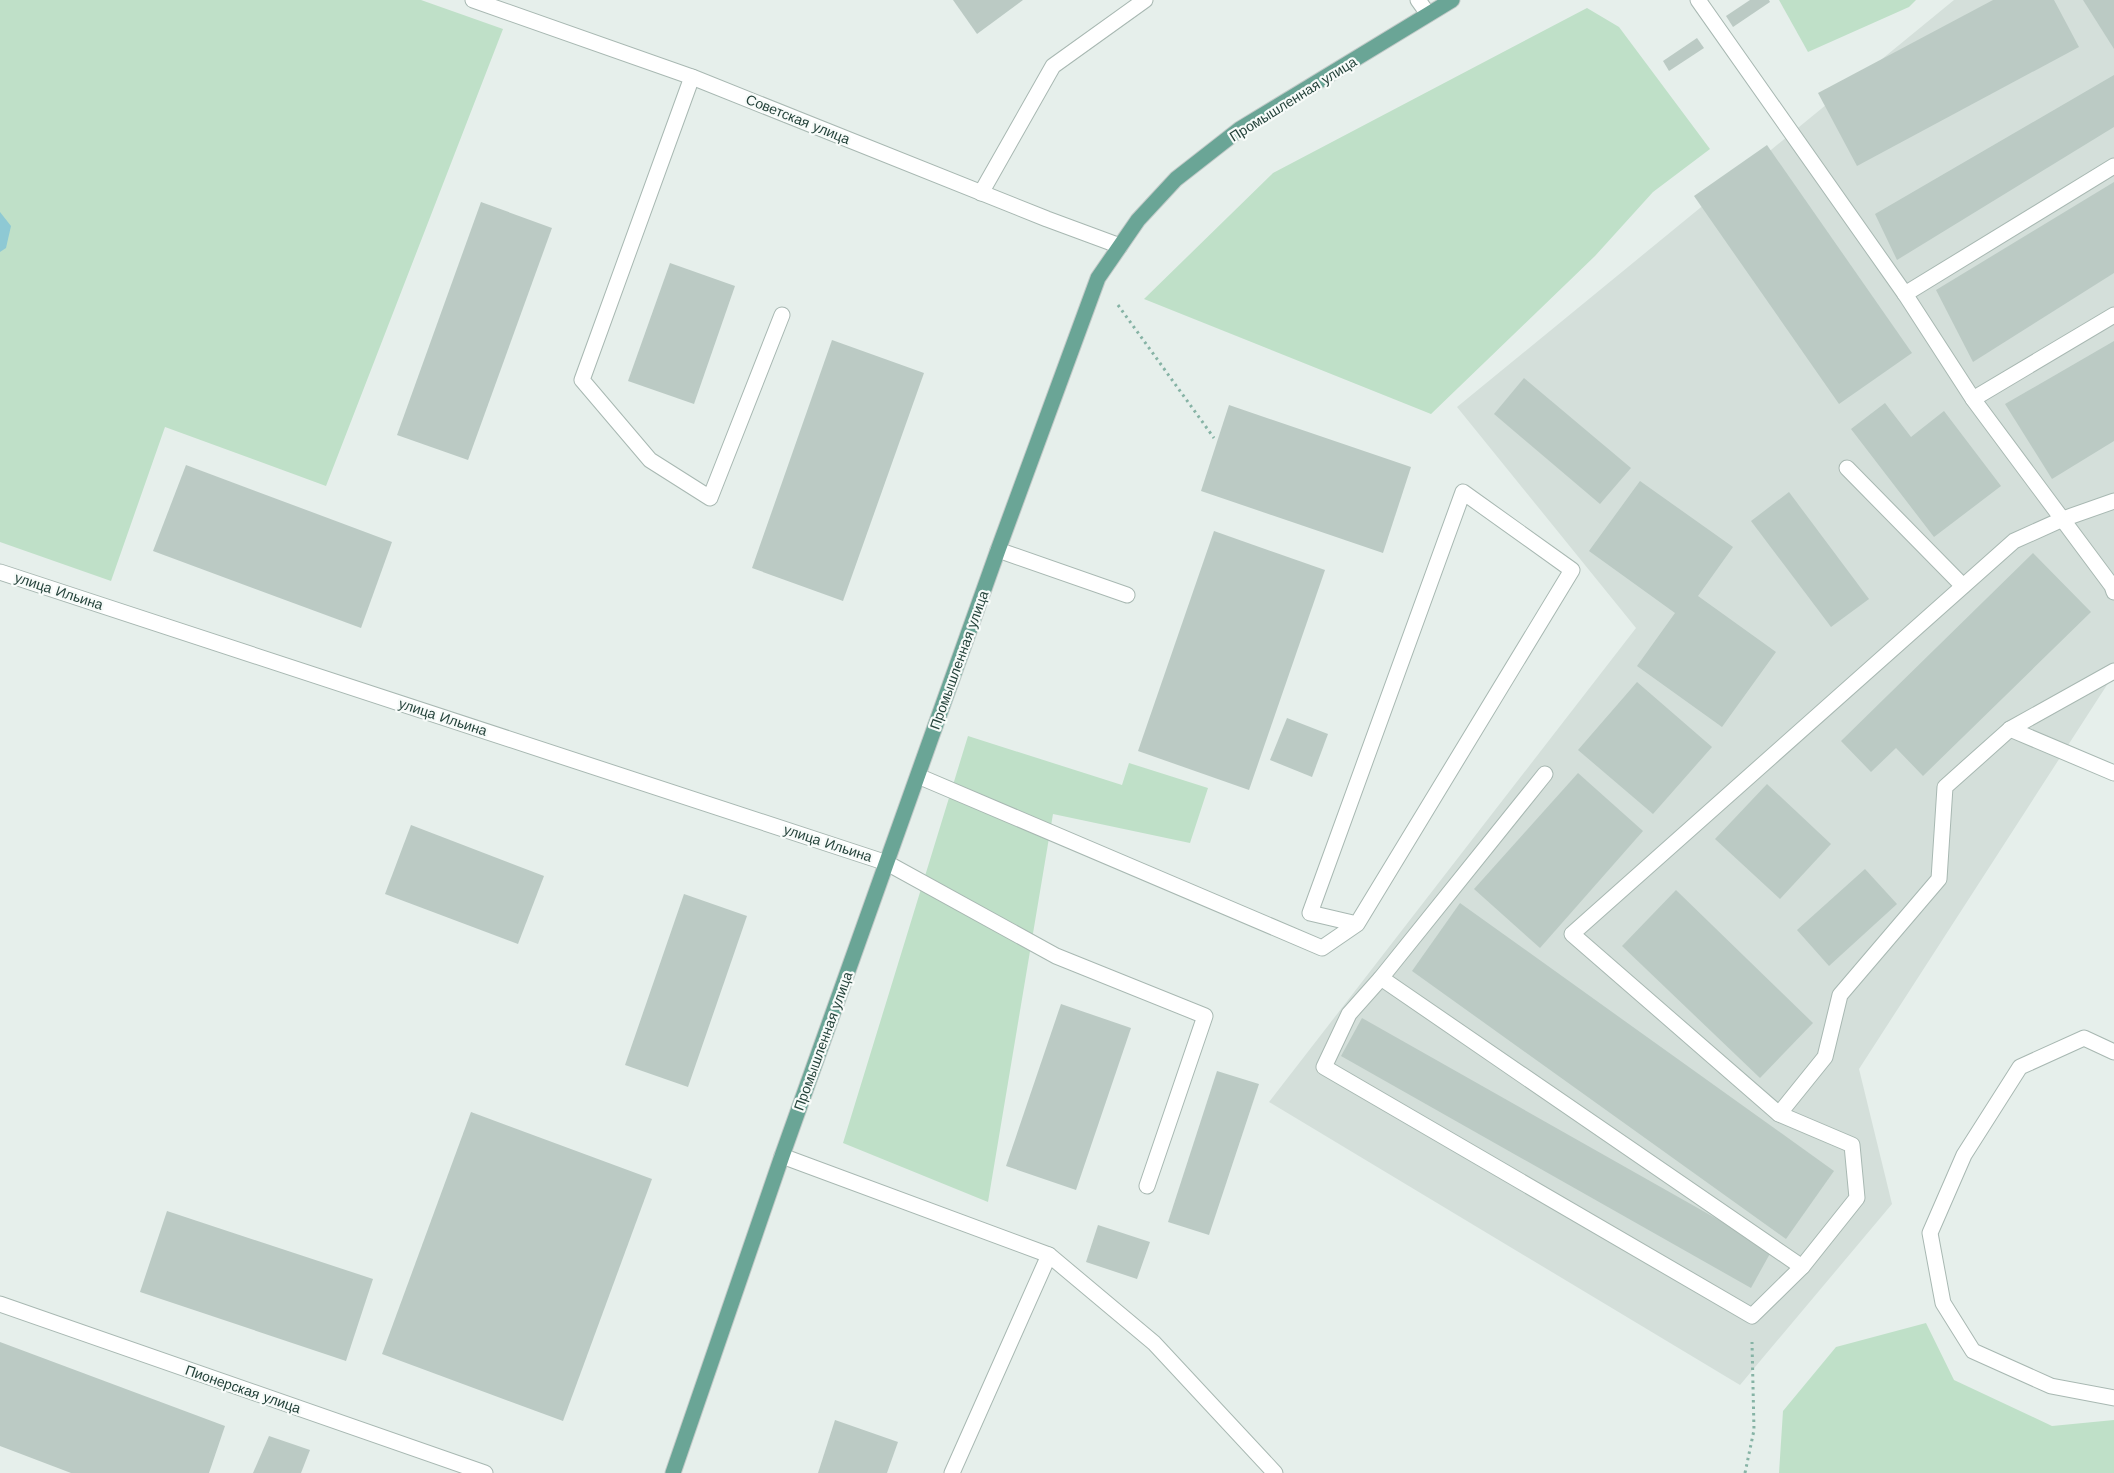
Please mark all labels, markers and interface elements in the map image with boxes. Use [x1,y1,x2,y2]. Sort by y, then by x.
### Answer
street label: Промышленная улица [1227,53,1360,145]
street label: Советская улица [744,91,853,147]
street label: улица Ильина [13,569,105,613]
street label: Промышленная улица [926,588,992,732]
street label: улица Ильина [397,695,489,739]
street label: улица Ильина [782,821,874,865]
street label: Промышленная улица [790,969,856,1113]
street label: Пионерская улица [183,1362,303,1416]

